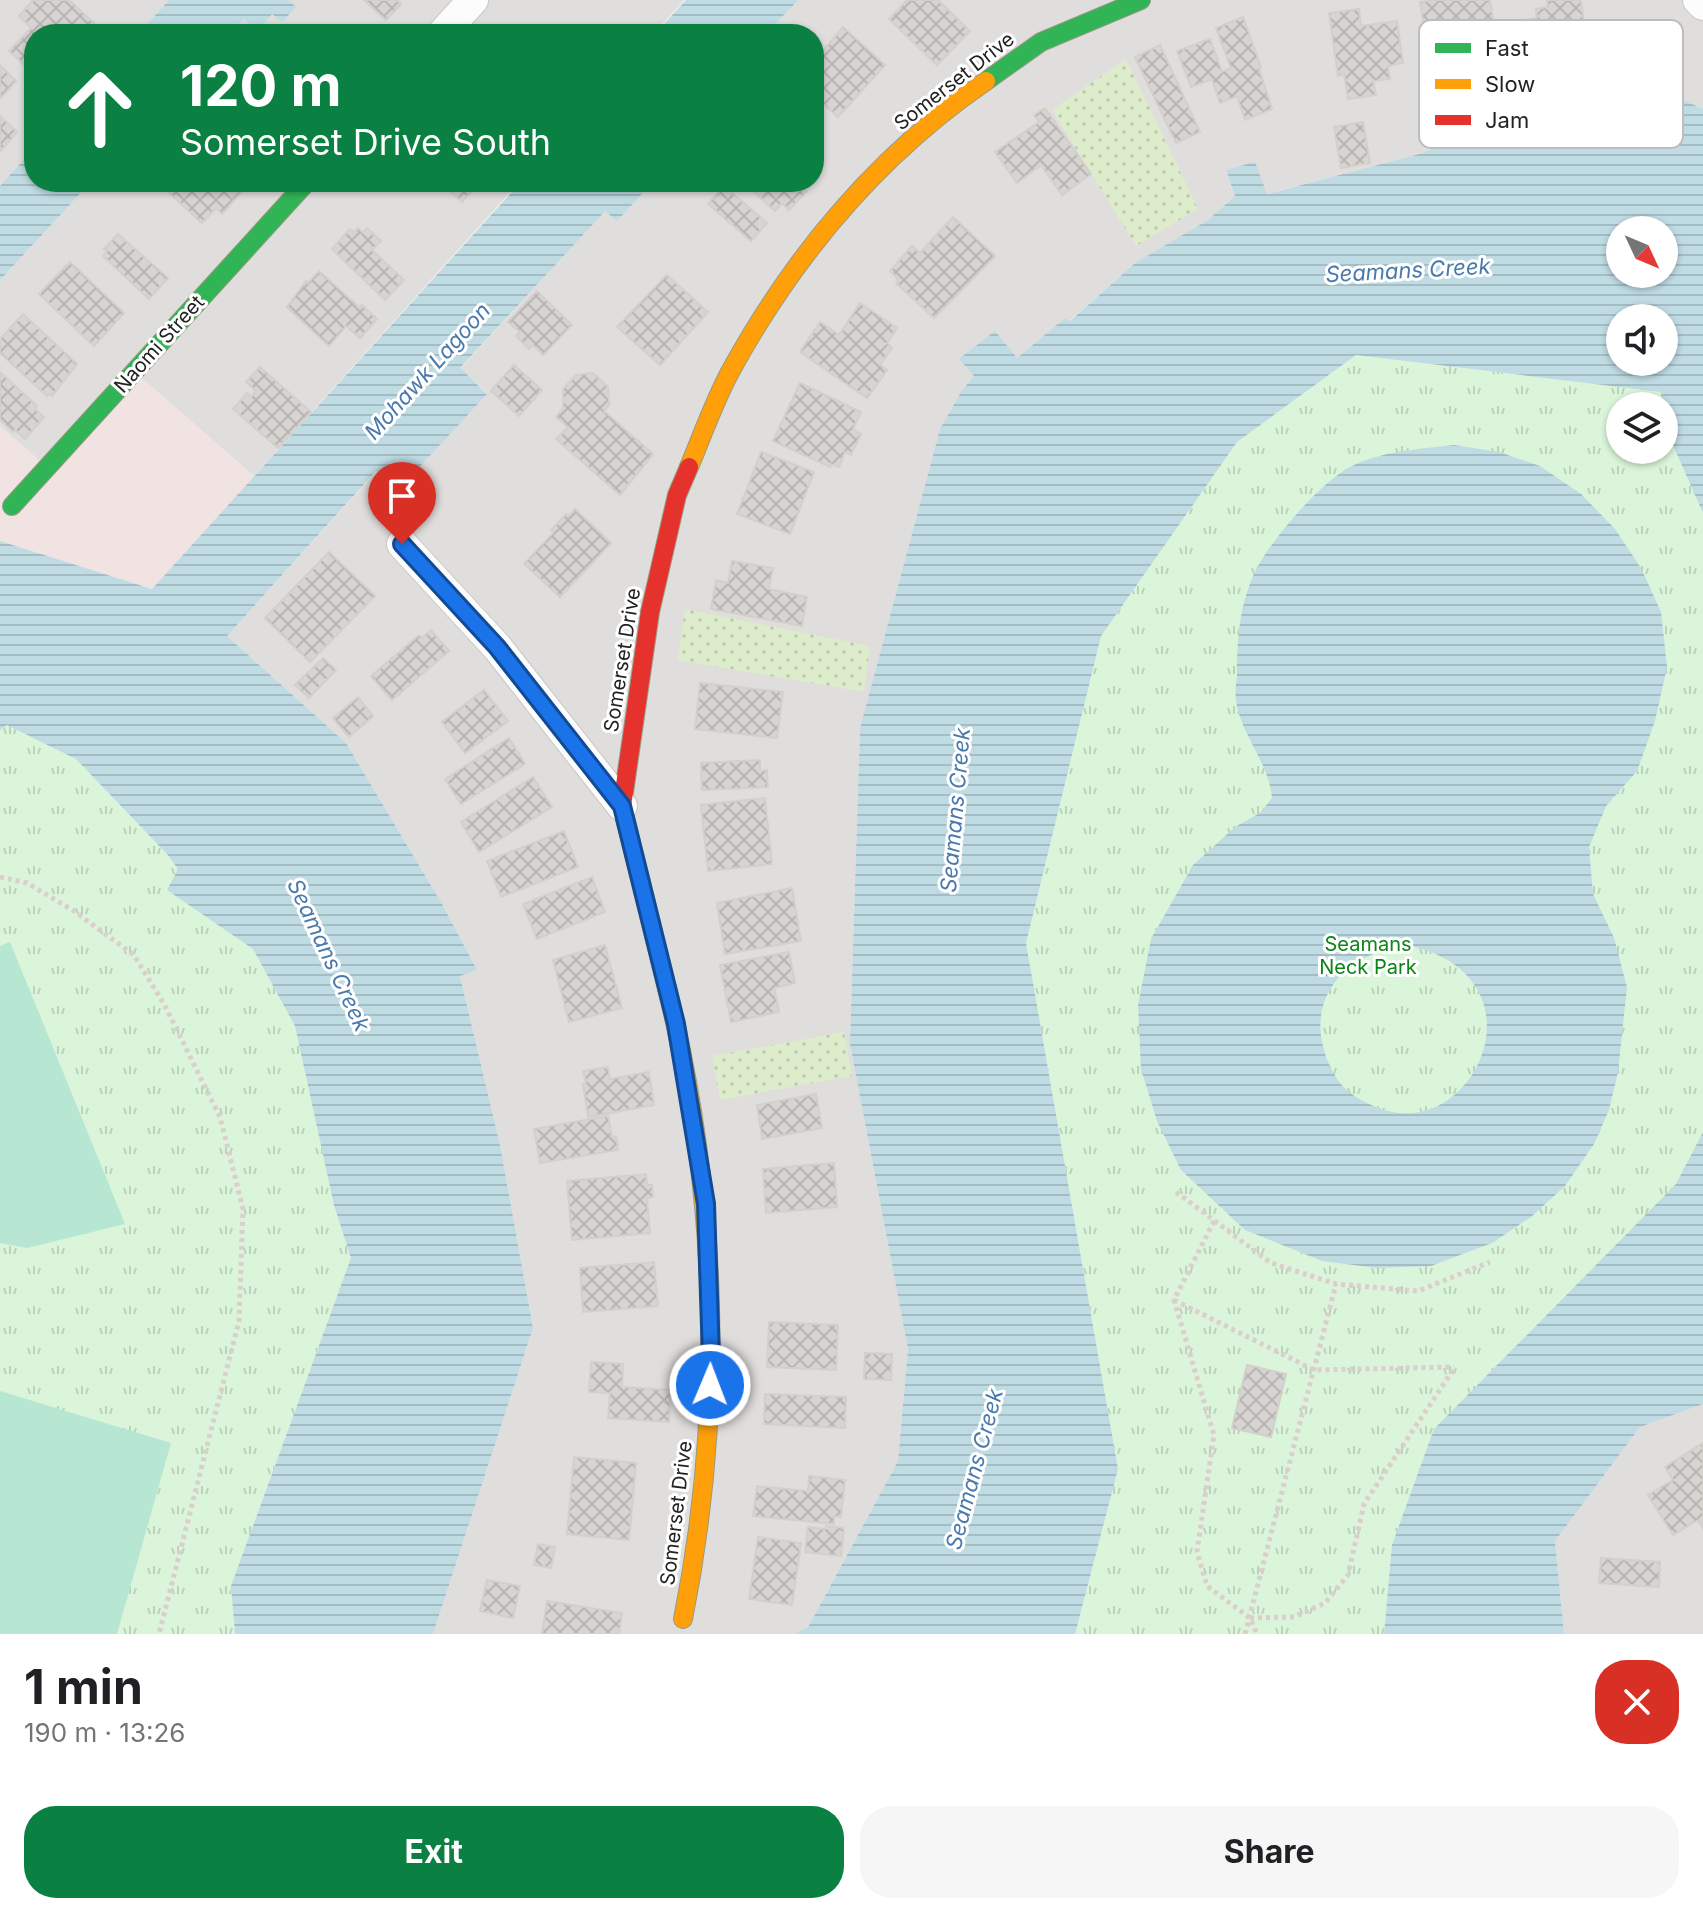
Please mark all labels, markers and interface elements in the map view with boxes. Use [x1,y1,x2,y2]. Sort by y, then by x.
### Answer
legend [1419,20,1683,148]
street label: Somerset Drive [889,27,1019,135]
text: Fast [1485,35,1529,61]
text: 120 m [180,52,342,120]
icon: ahead [48,56,152,160]
text: Slow [1485,71,1535,97]
text: Jam [1485,107,1529,133]
text: Somerset Drive South [180,120,551,164]
north arrow [1606,216,1678,288]
map controls [1606,216,1678,464]
water label: Seamans Creek [1325,253,1492,287]
street label: Naomi Street [109,290,209,398]
water label: Mohawk Lagoon [359,297,495,445]
button: sound [1606,304,1678,376]
button: layers [1606,392,1678,464]
pin [368,462,436,544]
icon: arrive [380,474,424,518]
street label: Somerset Drive [599,586,645,734]
water label: Seamans Creek [935,726,975,893]
water label: Seamans Creek [282,875,376,1036]
park label: Seamans Neck Park [1319,932,1417,979]
position arrow [668,1343,752,1427]
water label: Seamans Creek [940,1385,1008,1552]
street label: Somerset Drive [655,1439,697,1587]
text: 1 min [24,1657,143,1716]
button: close [1595,1660,1679,1744]
text: 190 m · 13:26 [24,1717,185,1748]
button: Exit [24,1806,844,1898]
button: Share [860,1806,1679,1898]

